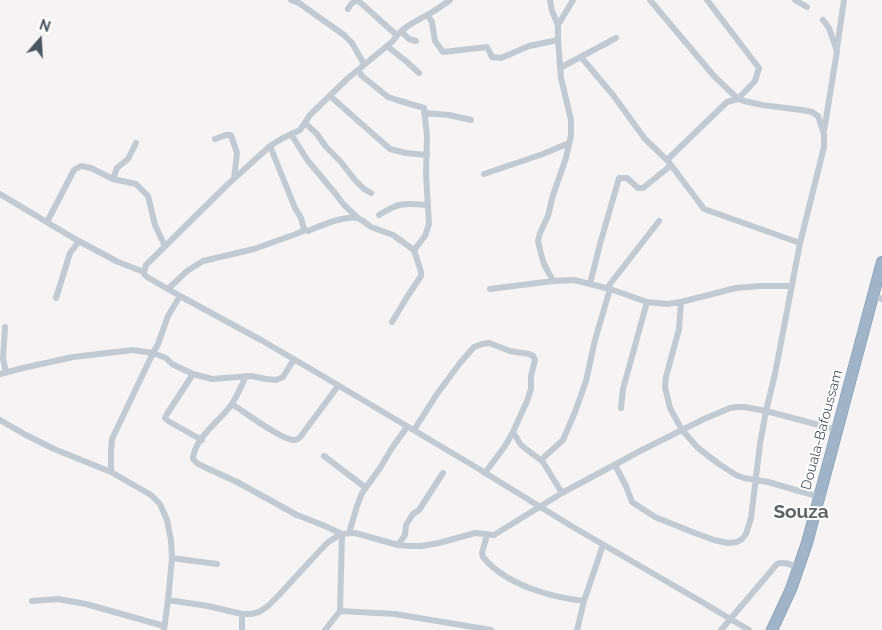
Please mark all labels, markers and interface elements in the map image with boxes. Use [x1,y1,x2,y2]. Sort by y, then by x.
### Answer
north arrow [15,15,65,65]
text: N [37,17,53,35]
street label: Douala-Bafoussam [798,368,846,492]
district label: Souza [773,501,829,523]

